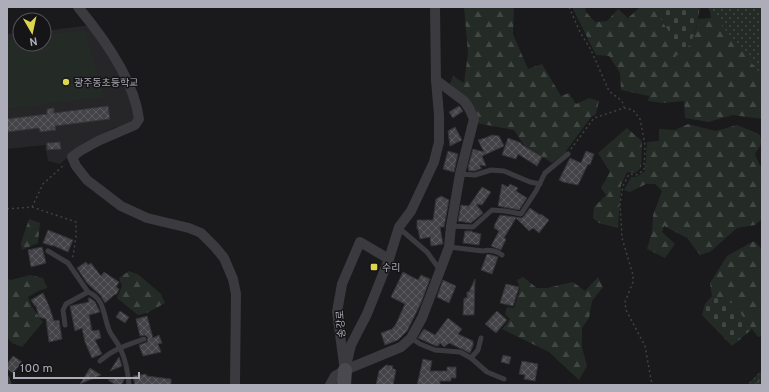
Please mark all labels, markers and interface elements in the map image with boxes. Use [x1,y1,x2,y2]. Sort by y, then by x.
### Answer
north arrow [12,12,52,52]
text: N [28,33,38,48]
marker: 광주동초등학교 [61,77,71,87]
place label: 광주동초등학교 [74,77,138,90]
marker: 수리 [369,262,379,272]
place label: 수리 [382,262,400,275]
street label: 송강로 [334,310,349,338]
scale bar [14,354,139,380]
text: 100 m [20,361,53,377]

